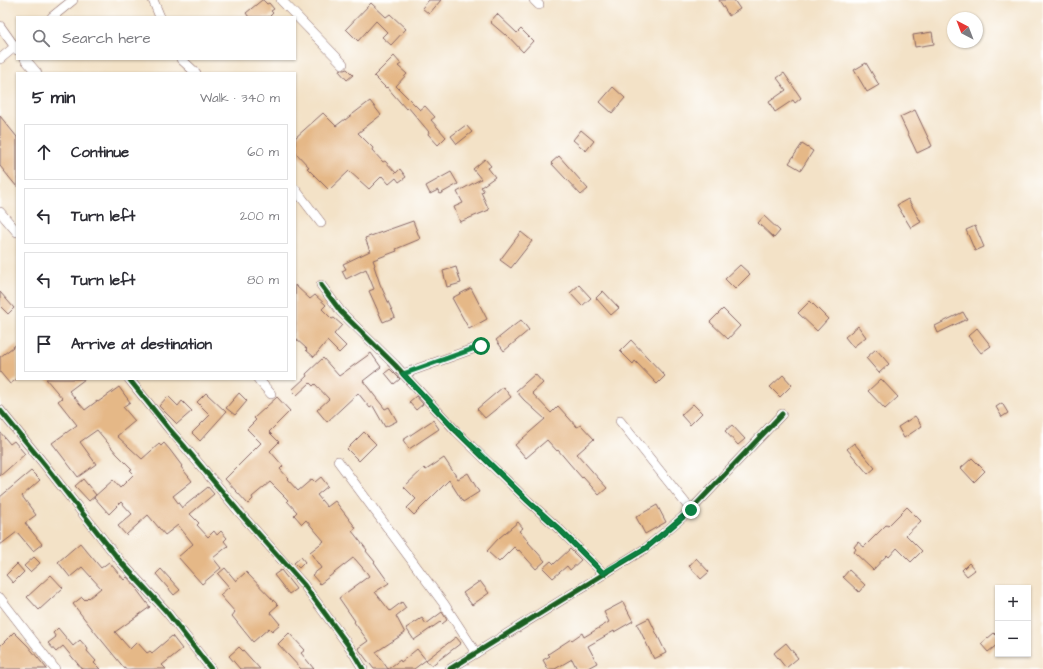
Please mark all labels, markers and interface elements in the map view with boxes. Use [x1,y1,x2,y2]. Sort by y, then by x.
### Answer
north arrow [947,12,983,48]
search box [16,16,296,60]
icon: search [30,27,52,49]
text: Search here [62,28,151,49]
text: 5 min [32,86,75,110]
text: Walk · 340 m [200,89,280,107]
icon: ahead [33,141,55,163]
text: Continue [71,142,129,163]
text: 60 m [247,143,279,161]
icon: left [33,205,55,227]
text: Turn left [71,206,135,227]
text: 200 m [240,207,279,225]
icon: left [33,269,55,291]
text: Turn left [71,270,135,291]
text: 80 m [247,271,279,289]
icon: arrive [33,333,55,355]
text: Arrive at destination [71,334,212,355]
route start [472,337,490,355]
route end [682,501,700,519]
map controls [995,585,1031,657]
button: + [995,585,1031,621]
button: − [995,621,1031,657]

